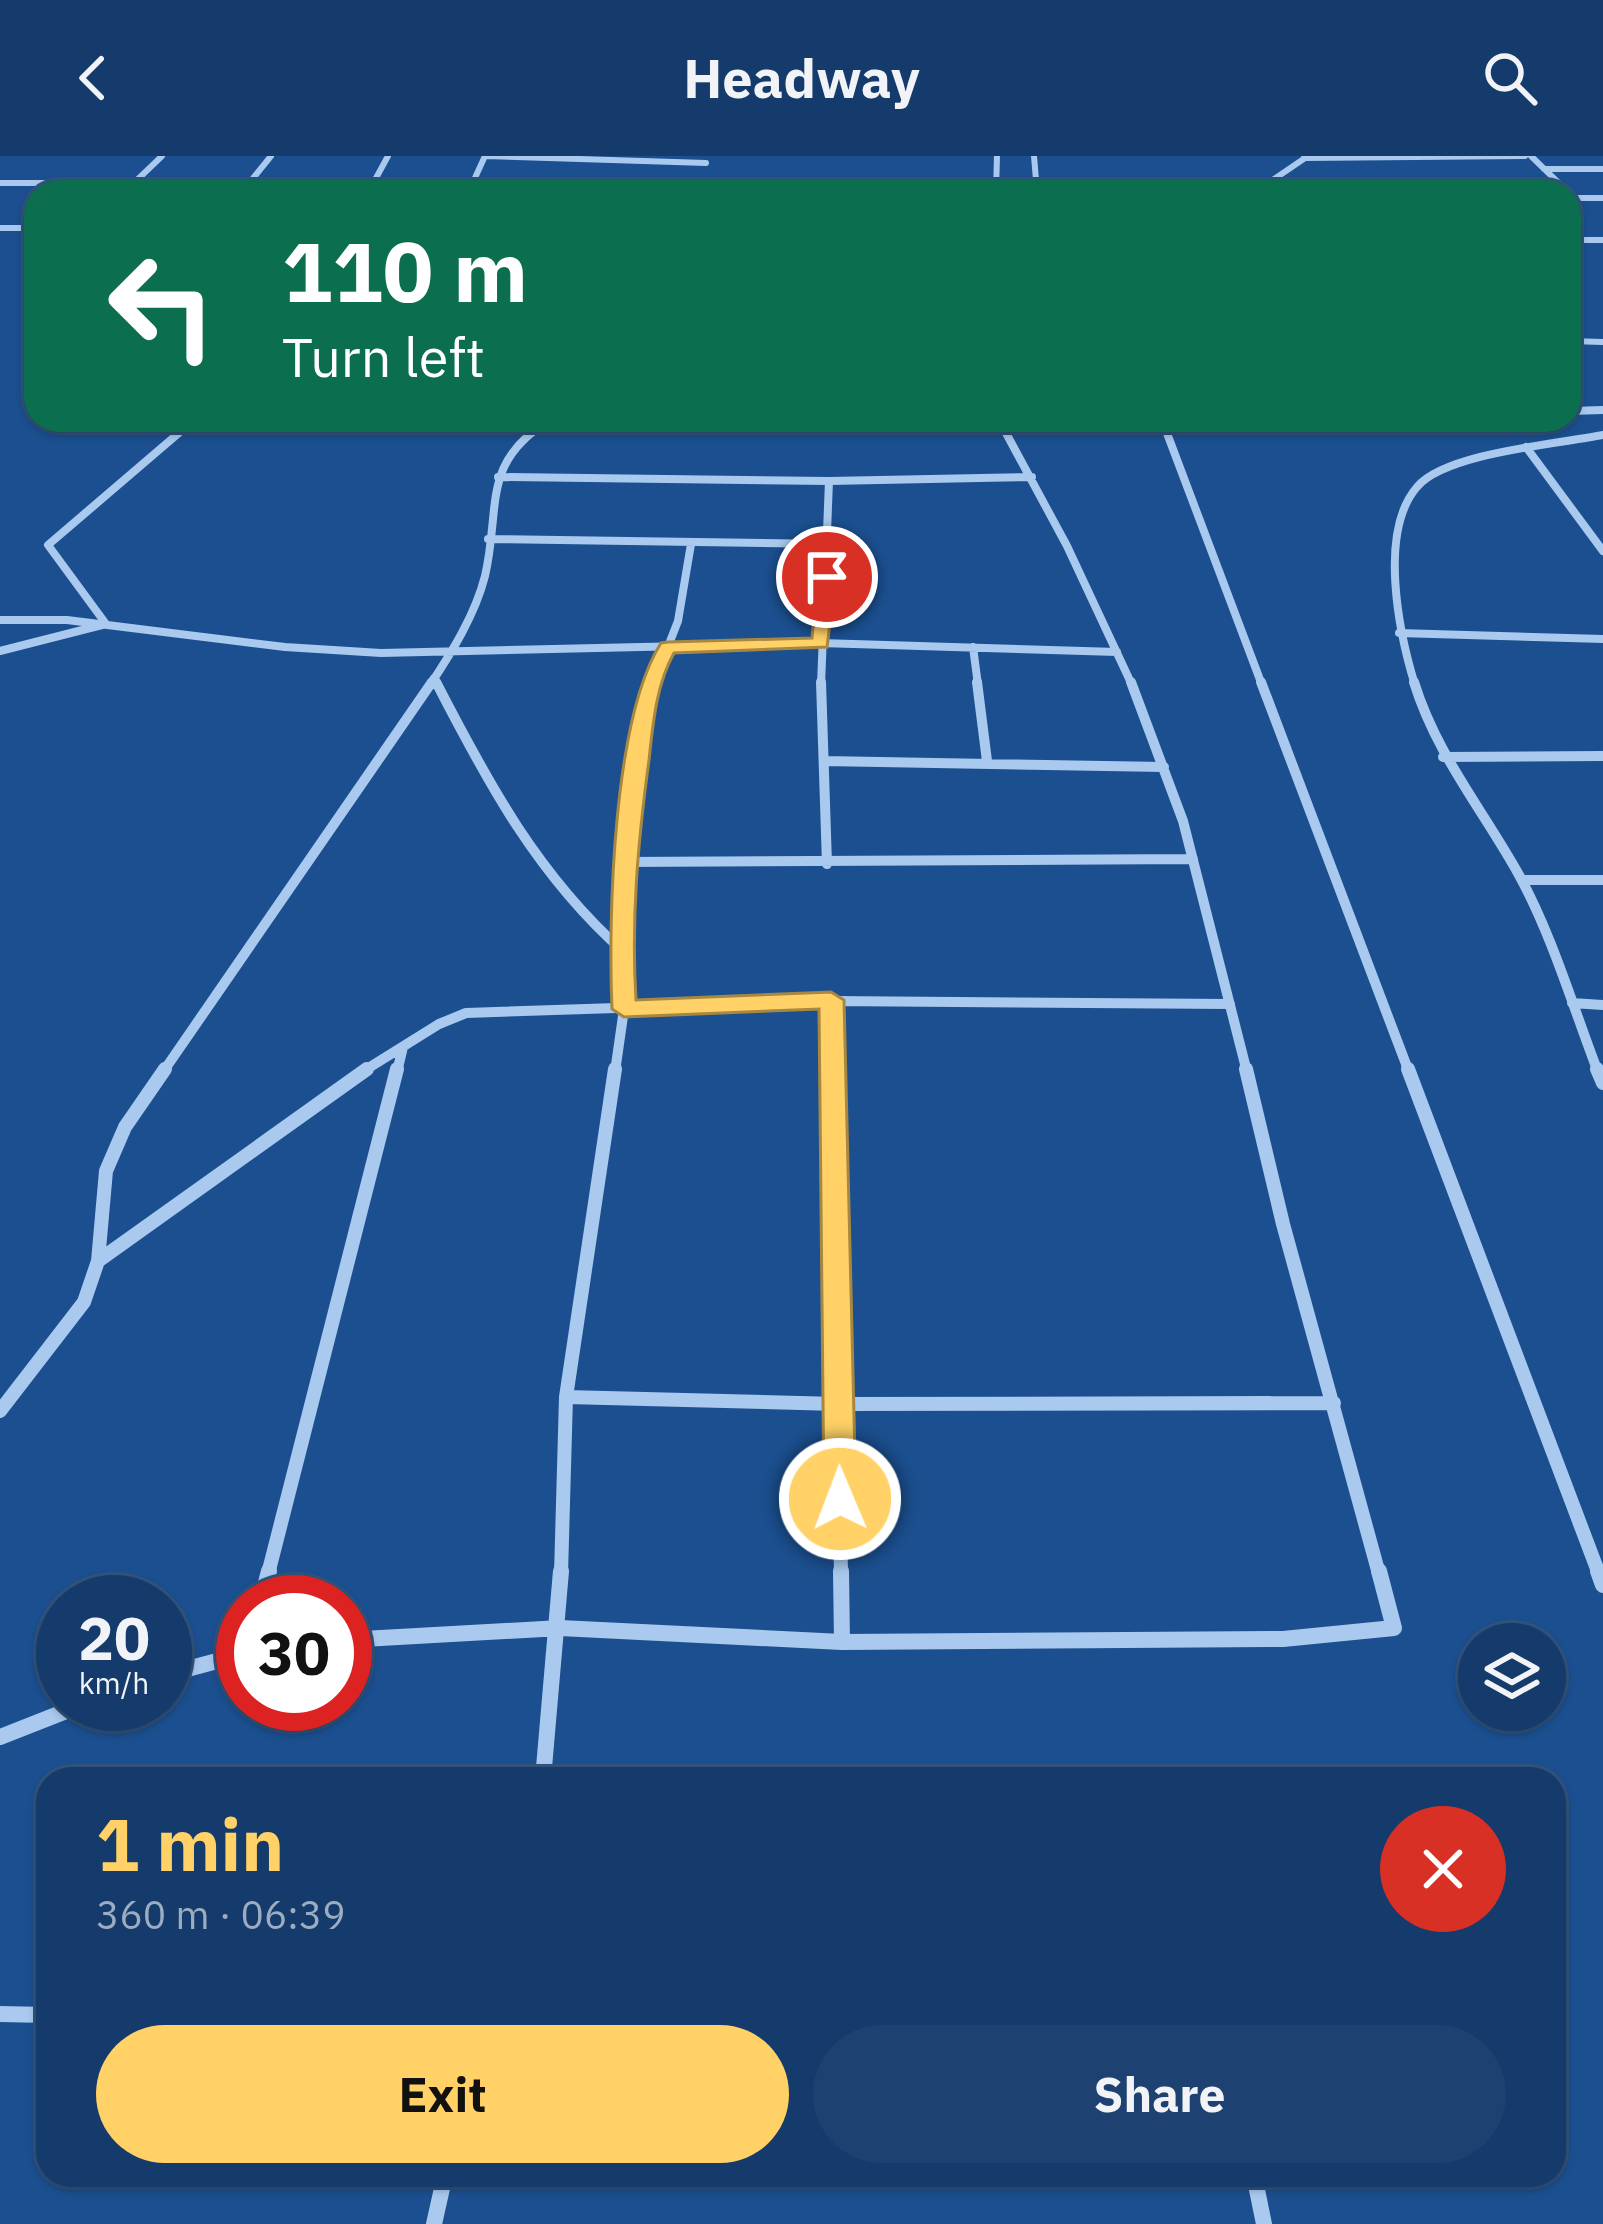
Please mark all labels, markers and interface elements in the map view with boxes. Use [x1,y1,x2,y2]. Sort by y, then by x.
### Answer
text: Headway [683,43,920,113]
icon: back [60,45,126,111]
icon: search [1477,45,1543,111]
text: 110 m [282,216,528,325]
icon: left [84,228,240,384]
text: Turn left [282,322,485,392]
pin [776,526,878,628]
icon: arrive [794,544,860,610]
position arrow [777,1436,903,1562]
speed limit sign: 30 [216,1575,372,1731]
text: 20 [78,1598,150,1677]
map controls [1458,1623,1566,1731]
button: layers [1458,1623,1566,1731]
text: km/h [79,1663,149,1702]
text: 1 min [96,1797,284,1891]
button: close [1380,1806,1506,1932]
text: 360 m · 06:39 [96,1889,346,1940]
button: Exit [96,2025,789,2163]
button: Share [813,2025,1506,2163]

